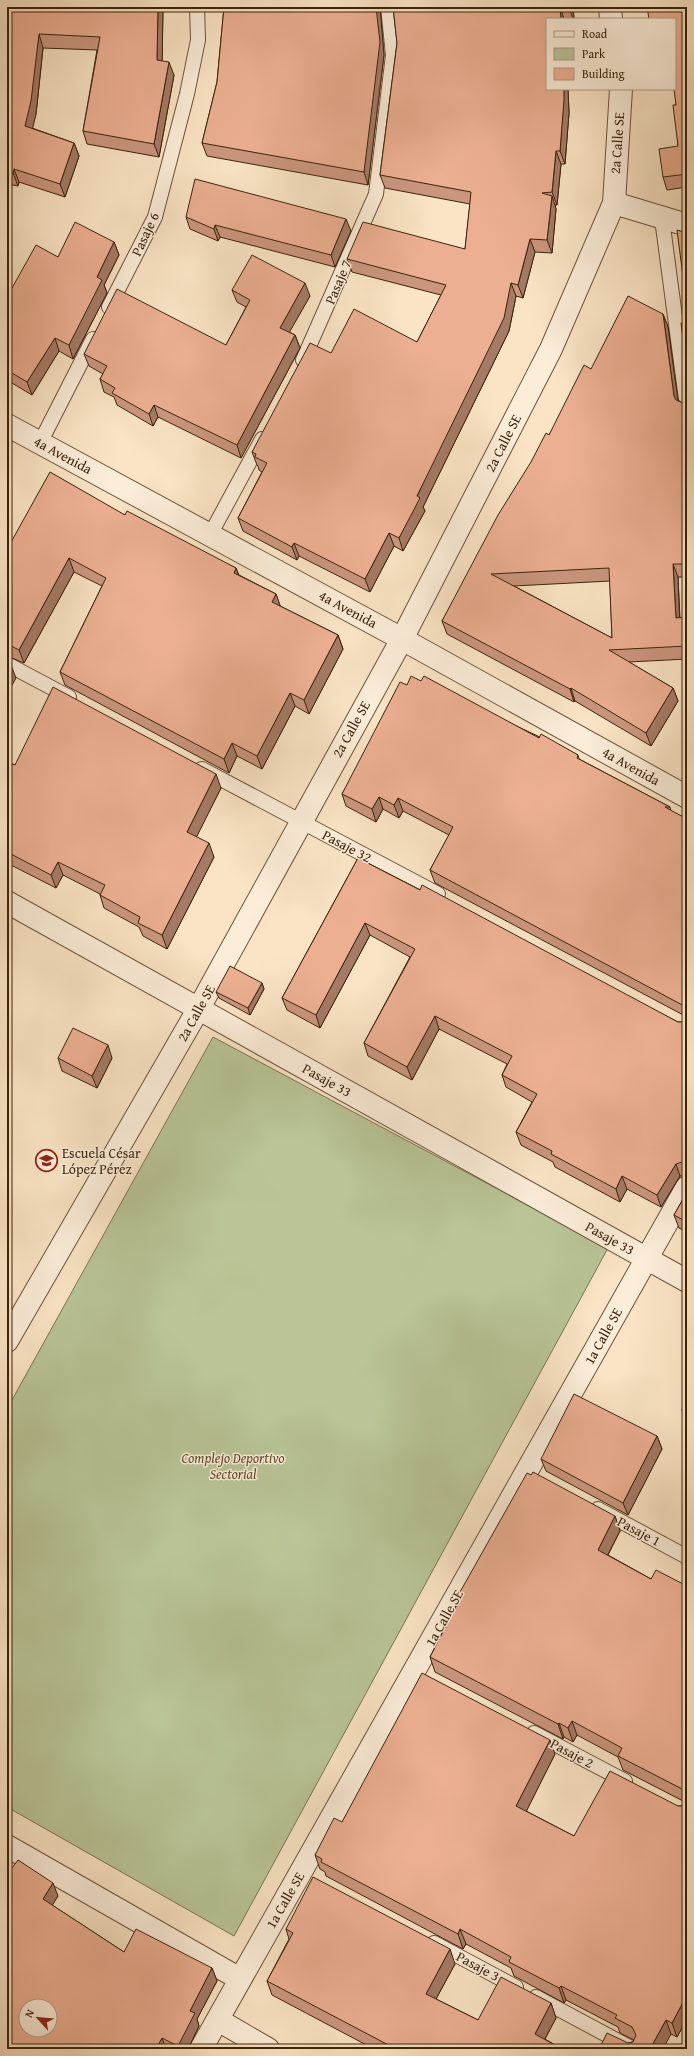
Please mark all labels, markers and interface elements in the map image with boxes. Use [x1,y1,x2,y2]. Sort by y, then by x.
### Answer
legend [546,18,676,90]
text: Road [582,25,608,42]
text: Park [582,45,606,62]
text: Building [582,65,625,82]
street label: 2a Calle SE [605,111,629,175]
street label: Pasaje 6 [126,208,164,259]
street label: Pasaje 7 [320,256,356,307]
street label: 2a Calle SE [480,411,526,475]
street label: 4a Avenida [30,431,96,479]
street label: 4a Avenida [315,585,381,633]
street label: 2a Calle SE [327,697,375,761]
street label: 4a Avenida [598,742,664,790]
street label: Pasaje 32 [319,825,375,867]
street label: 2a Calle SE [172,981,220,1045]
street label: Pasaje 33 [299,1058,355,1102]
place label: Escuela César López Pérez [62,1143,141,1179]
school or university icon: Escuela César López Pérez [34,1148,60,1174]
street label: Pasaje 33 [582,1216,638,1260]
street label: 1a Calle SE [579,1304,627,1368]
park label: Complejo Deportivo Sectorial [181,1448,285,1484]
street label: Pasaje 1 [614,1511,664,1551]
street label: 1a Calle SE [420,1586,468,1650]
street label: Pasaje 2 [547,1733,597,1773]
street label: 1a Calle SE [261,1868,309,1932]
street label: Pasaje 3 [453,1946,503,1986]
north arrow [18,1998,58,2038]
text: N [20,2006,38,2020]

